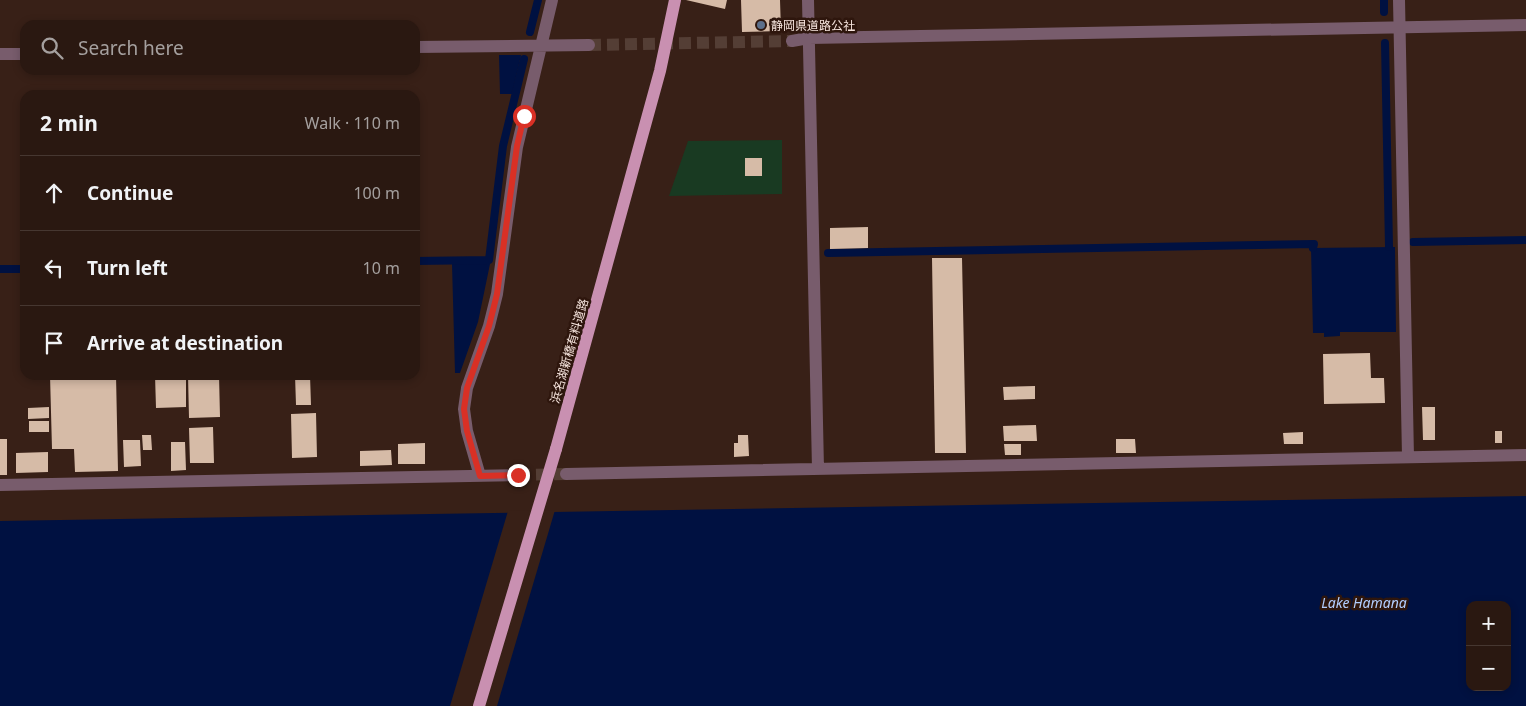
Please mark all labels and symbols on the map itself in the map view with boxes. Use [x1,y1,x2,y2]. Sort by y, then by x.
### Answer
place label: 静岡県道路公社 [771,17,855,34]
marker: 静岡県道路公社 [755,19,767,31]
route start [513,105,536,128]
street label: 浜名湖新橋有料道路 [546,297,592,405]
route end [507,464,530,487]
water label: Lake Hamana [1321,593,1407,612]

